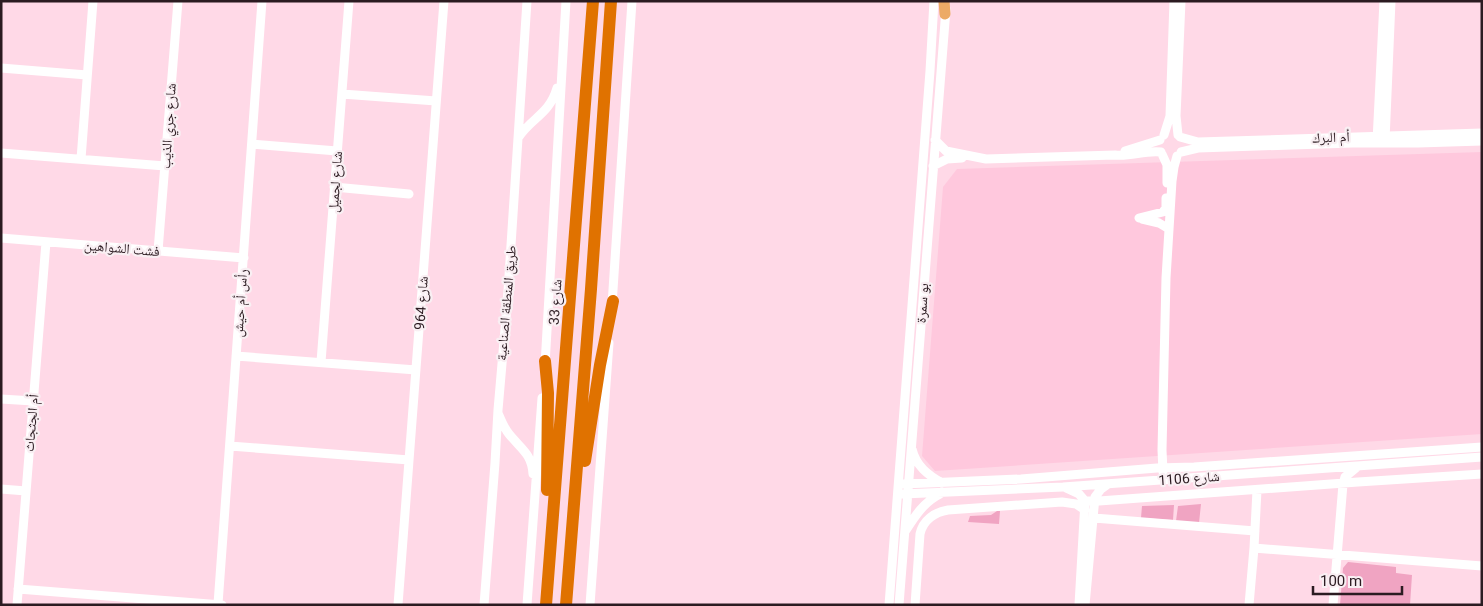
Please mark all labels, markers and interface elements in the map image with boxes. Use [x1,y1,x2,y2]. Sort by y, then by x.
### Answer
street label: شارع جري الذيب [157,83,183,170]
street label: أم البرك [1312,128,1350,148]
street label: شارع لجميل [325,151,347,213]
street label: فشت الشواهين [83,237,161,260]
street label: طريق المنطقة الصناعية [493,245,521,361]
street label: رأس أم حيش [230,268,252,338]
street label: شارع 964 [411,276,433,330]
street label: شارع 33 [545,279,567,326]
street label: بو سمرة [913,282,932,324]
street label: أم الجثجاث [21,393,43,453]
street label: شارع 1106 [1158,468,1220,490]
scale bar [1313,564,1402,596]
text: 100 m [1320,572,1362,590]

